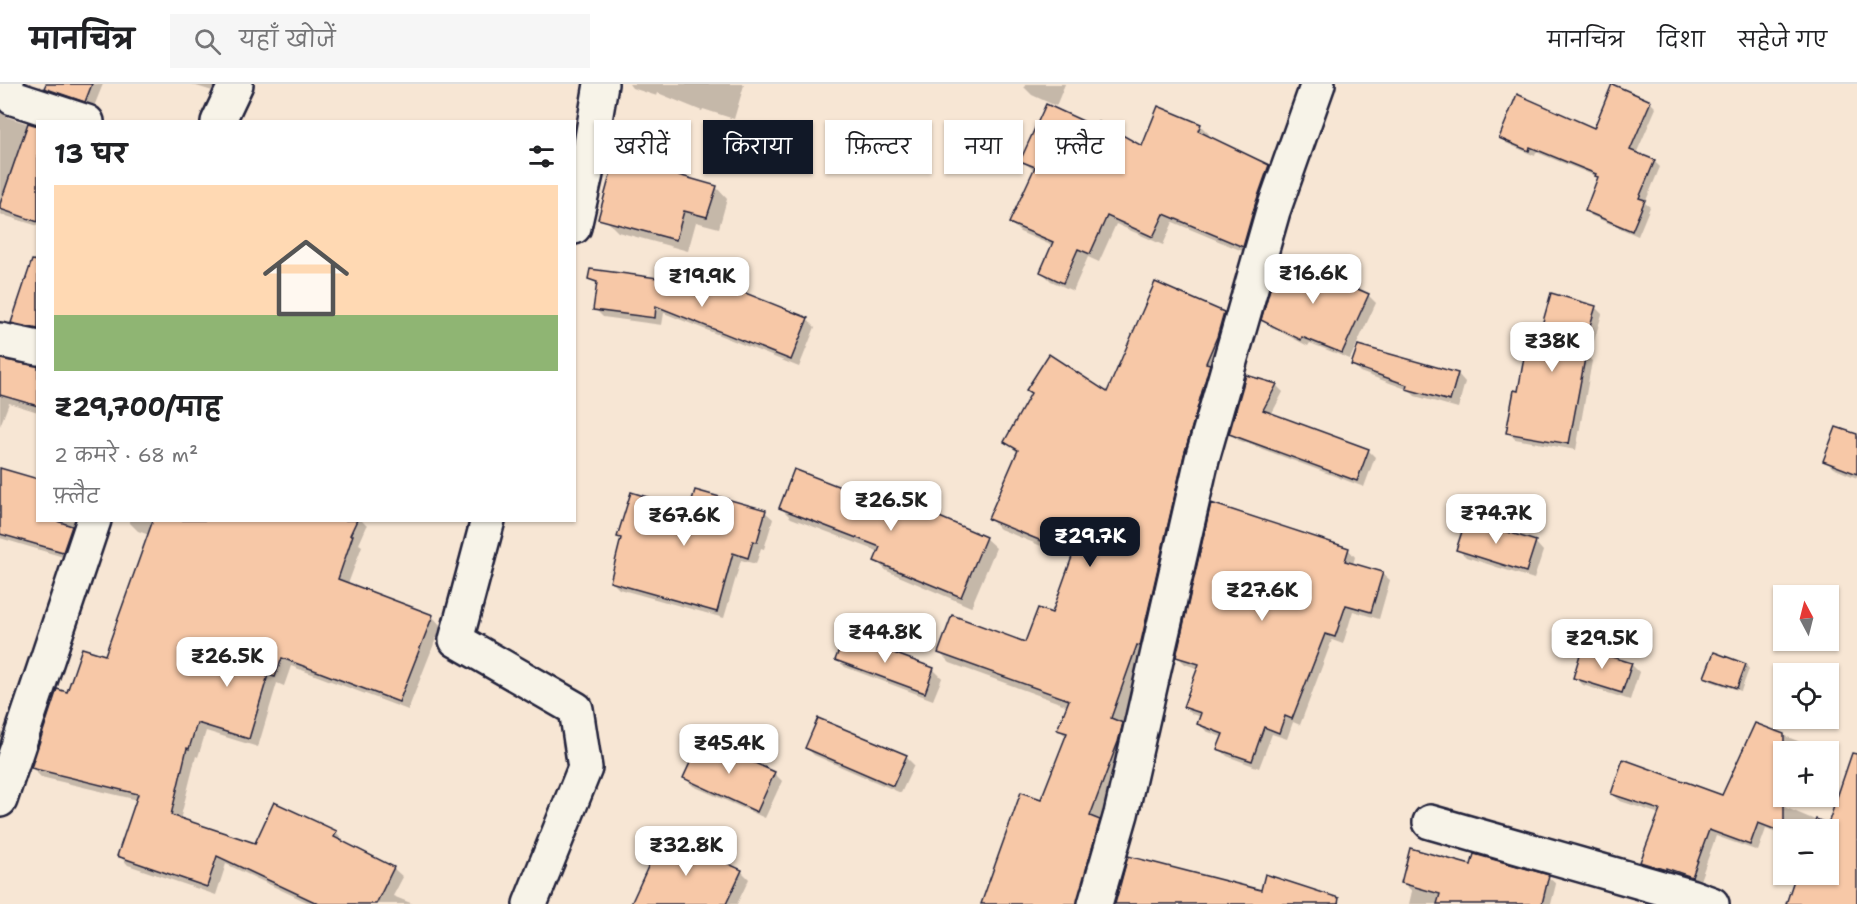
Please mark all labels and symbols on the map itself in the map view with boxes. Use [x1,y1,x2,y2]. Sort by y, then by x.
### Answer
pin: ₹16.6K [1264,254,1362,305]
pin: ₹19.9K [653,257,751,308]
pin: ₹38K [1516,322,1588,373]
pin: ₹26.5K [842,481,940,532]
pin: ₹74.7K [1447,494,1545,545]
pin: ₹67.6K [635,496,733,547]
pin: ₹29.7K [1041,517,1139,568]
pin: ₹27.6K [1213,571,1311,622]
north arrow [1773,585,1839,651]
pin: ₹44.8K [836,613,934,664]
pin: ₹29.5K [1553,619,1651,670]
pin: ₹26.5K [178,637,276,688]
pin: ₹45.4K [680,724,778,775]
pin: ₹32.8K [637,826,735,877]

